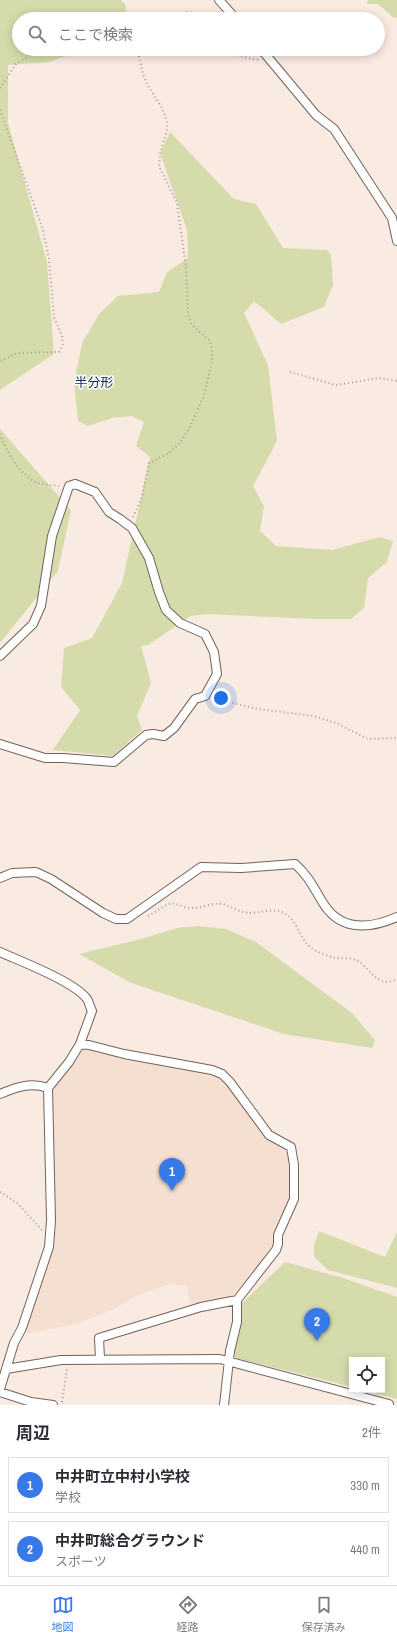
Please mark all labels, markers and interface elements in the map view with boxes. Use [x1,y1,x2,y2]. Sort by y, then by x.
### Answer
search box [12,12,385,56]
icon: search [26,23,48,45]
text: ここで検索 [58,24,133,45]
district label: 半分形 [74,374,114,391]
your location [211,688,231,708]
pin: 1 [159,1158,185,1191]
pin: 2 [304,1308,330,1341]
map controls [349,1357,385,1393]
button: locate [349,1357,385,1393]
text: 周辺 [16,1421,50,1444]
text: 2件 [362,1424,381,1441]
text: 中井町立中村小学校 [55,1466,190,1487]
text: 1 [27,1477,33,1494]
text: 330 m [350,1477,380,1494]
text: 学校 [55,1489,81,1506]
text: 中井町総合グラウンド [55,1530,205,1551]
text: 2 [27,1541,33,1558]
text: 440 m [350,1541,380,1558]
text: スポーツ [55,1553,107,1570]
tab: 地図 [52,1594,74,1634]
tab: 経路 [177,1594,199,1634]
tab: 保存済み [302,1594,346,1634]

